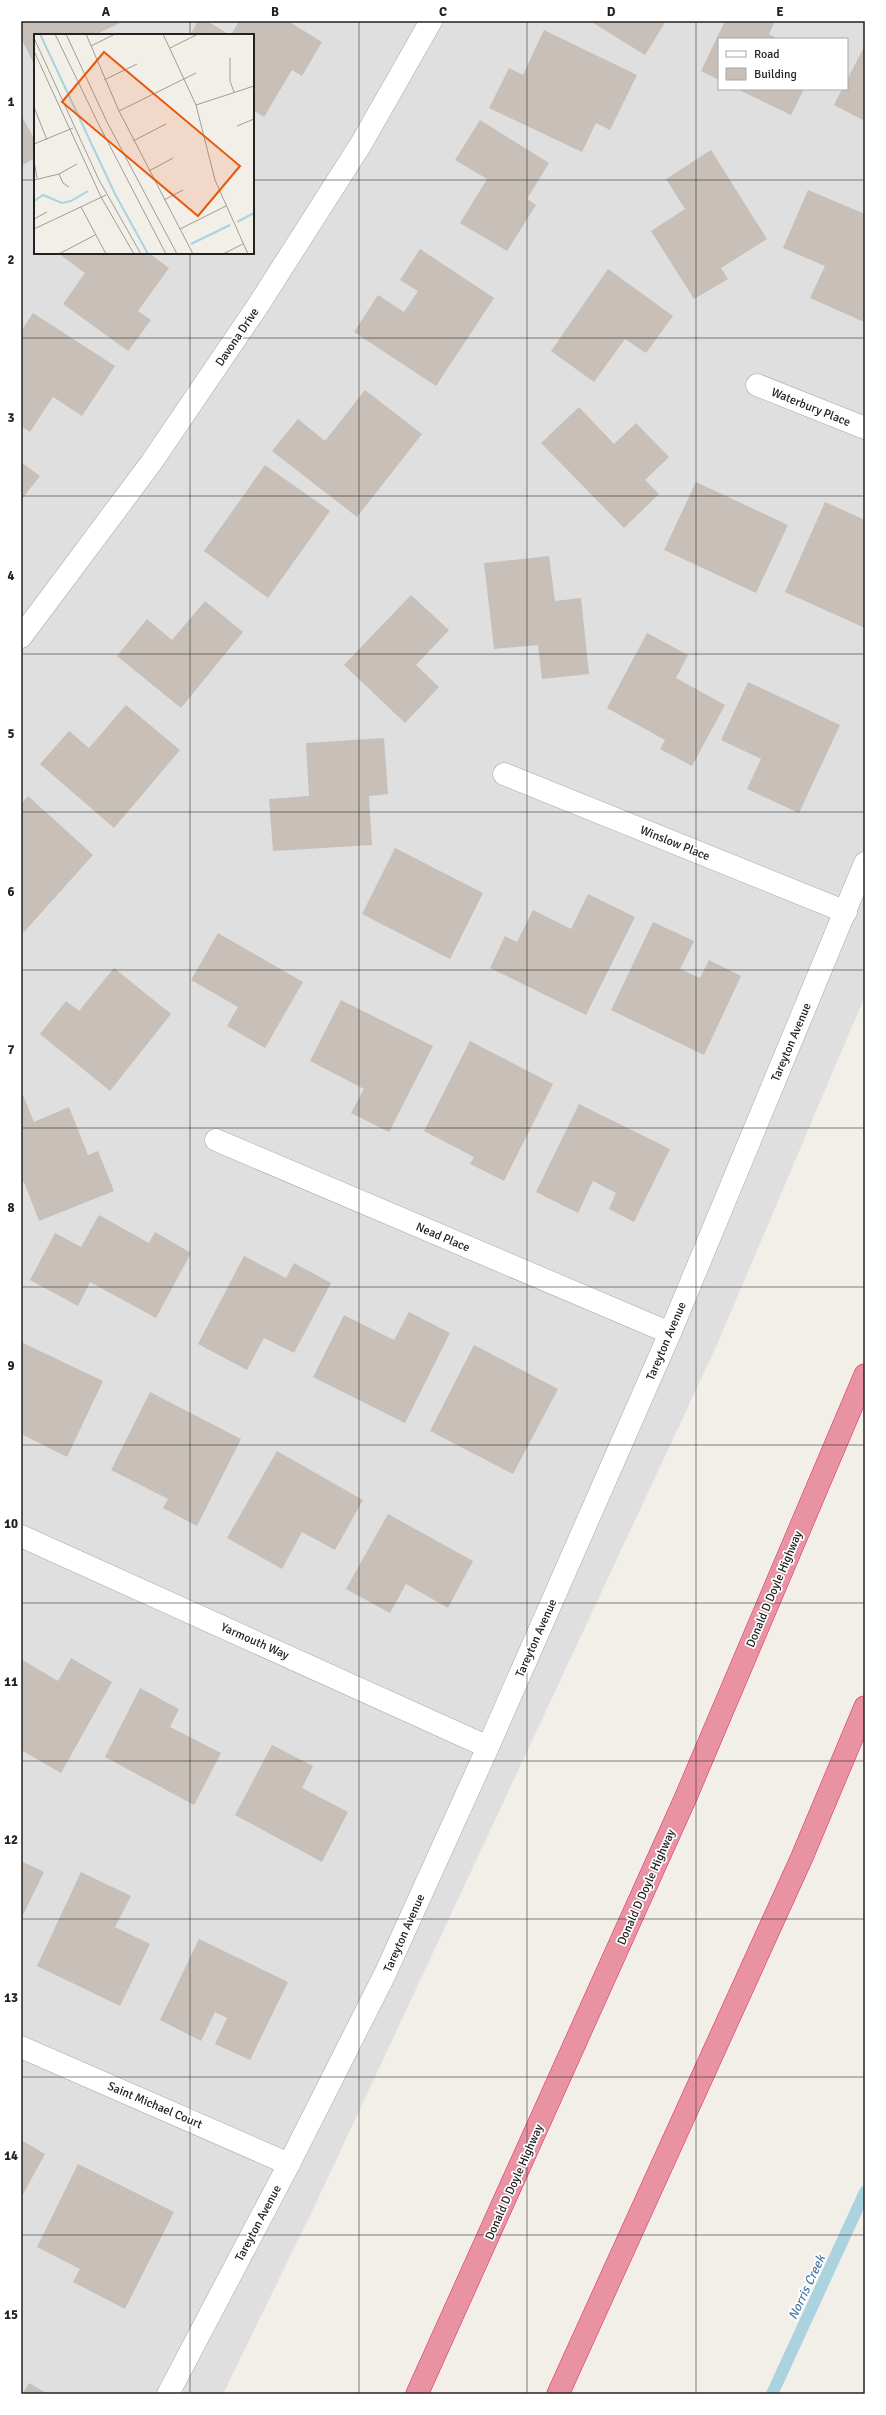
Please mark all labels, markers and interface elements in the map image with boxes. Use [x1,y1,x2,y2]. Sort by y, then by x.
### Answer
text: A [102,4,111,20]
text: B [271,4,279,20]
text: C [439,4,447,20]
text: D [607,4,616,20]
text: E [776,4,784,20]
inset map [34,34,254,254]
legend [718,38,848,90]
text: Road [754,47,780,62]
text: Building [754,67,797,82]
text: 1 [7,94,15,110]
text: 2 [7,252,15,268]
street label: Davona Drive [212,305,262,369]
street label: Waterbury Place [769,385,853,430]
text: 3 [7,410,15,426]
text: 4 [7,568,15,584]
text: 5 [7,726,15,742]
street label: Winslow Place [638,823,712,864]
text: 6 [7,884,15,900]
street label: Tareyton Avenue [768,1001,815,1084]
text: 7 [7,1042,15,1058]
text: 8 [7,1200,15,1216]
street label: Nead Place [414,1219,472,1256]
street label: Tareyton Avenue [643,1300,690,1383]
text: 9 [7,1358,15,1374]
text: 10 [4,1516,18,1532]
street label: Donald D Doyle Highway [743,1528,806,1650]
street label: Tareyton Avenue [513,1597,560,1680]
street label: Yarmouth Way [218,1620,292,1663]
text: 11 [4,1674,18,1690]
street label: Donald D Doyle Highway [614,1827,679,1947]
text: 12 [4,1832,18,1848]
street label: Tareyton Avenue [381,1892,428,1975]
text: 13 [4,1990,18,2006]
street label: Saint Michael Court [105,2079,204,2132]
street label: Donald D Doyle Highway [482,2122,547,2242]
text: 14 [4,2148,18,2164]
street label: Tareyton Avenue [232,2183,285,2264]
water label: Norris Creek [785,2251,829,2322]
text: 15 [4,2307,18,2323]

